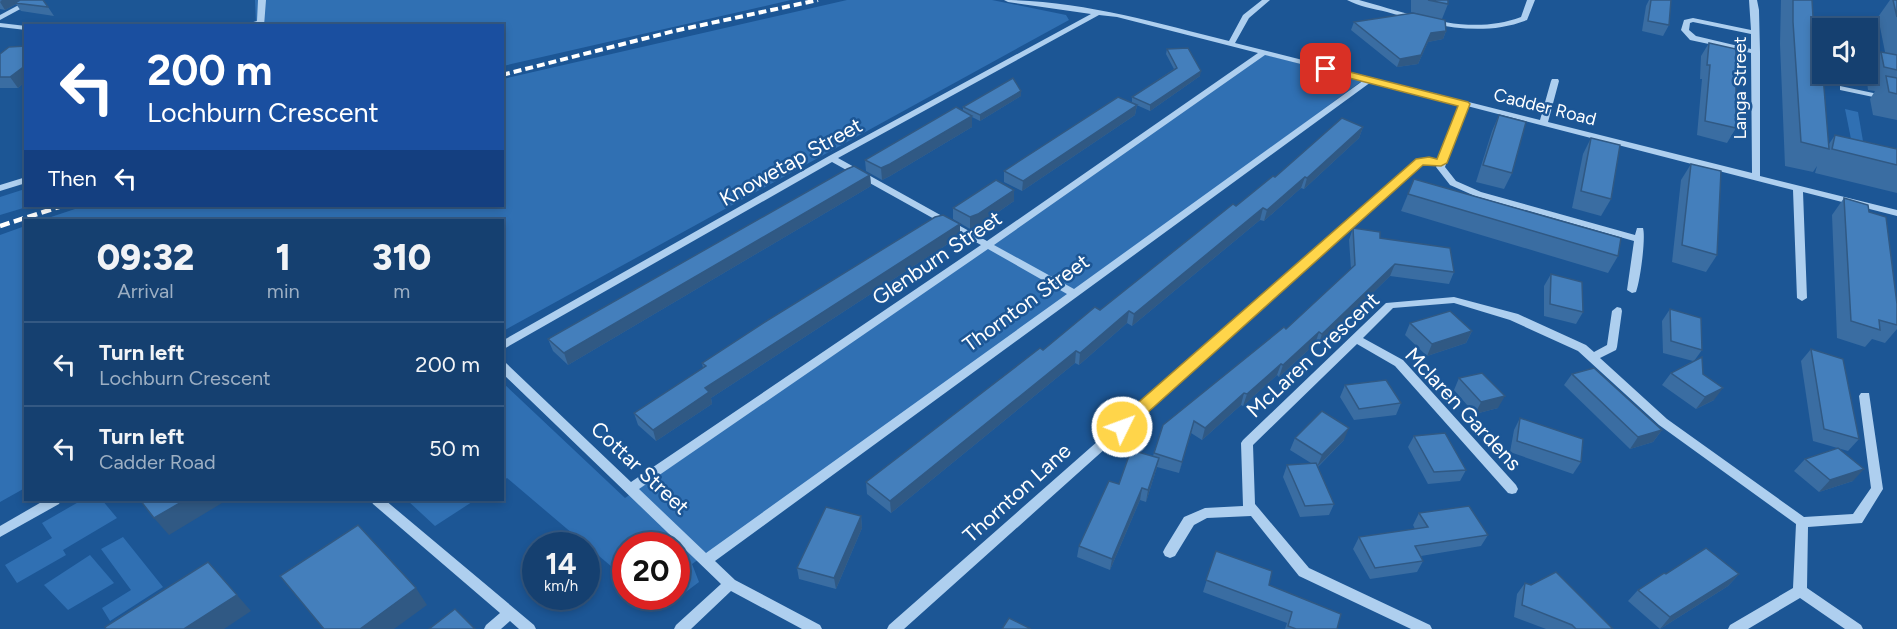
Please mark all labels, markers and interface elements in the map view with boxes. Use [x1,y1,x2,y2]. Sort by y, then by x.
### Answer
map controls [1812,18,1878,84]
button: sound [1812,18,1878,84]
street label: Langa Street [1729,36,1751,140]
pin [1300,43,1351,94]
text: 200 m [147,45,272,96]
icon: left [48,48,126,126]
icon: arrive [1309,52,1342,85]
street label: Cadder Road [1491,84,1599,130]
text: Lochburn Crescent [147,96,379,129]
street label: Knowetap Street [715,112,866,211]
icon: left [109,162,142,195]
text: Then [48,165,97,192]
street label: Glenburn Street [867,205,1006,310]
text: 09:32 [97,236,194,279]
text: 1 [276,236,291,279]
text: 310 [372,236,431,279]
street label: Thornton Street [958,248,1094,357]
text: Arrival [117,279,174,303]
text: min [267,279,300,303]
text: m [393,279,410,303]
street label: McLaren Crescent [1241,287,1384,422]
text: Turn left [99,339,185,366]
street label: Mclaren Gardens [1400,342,1527,475]
icon: left [48,348,81,381]
text: 200 m [415,351,480,378]
text: Lochburn Crescent [99,366,271,390]
position arrow [1090,395,1154,459]
street label: Cottar Street [586,416,695,519]
text: Turn left [99,423,185,450]
icon: left [48,432,81,465]
text: 50 m [429,435,480,462]
street label: Thornton Lane [958,438,1076,547]
text: Cadder Road [99,450,216,474]
speed limit sign: 20 [612,532,690,610]
text: 14 [545,545,577,582]
text: km/h [544,577,578,595]

